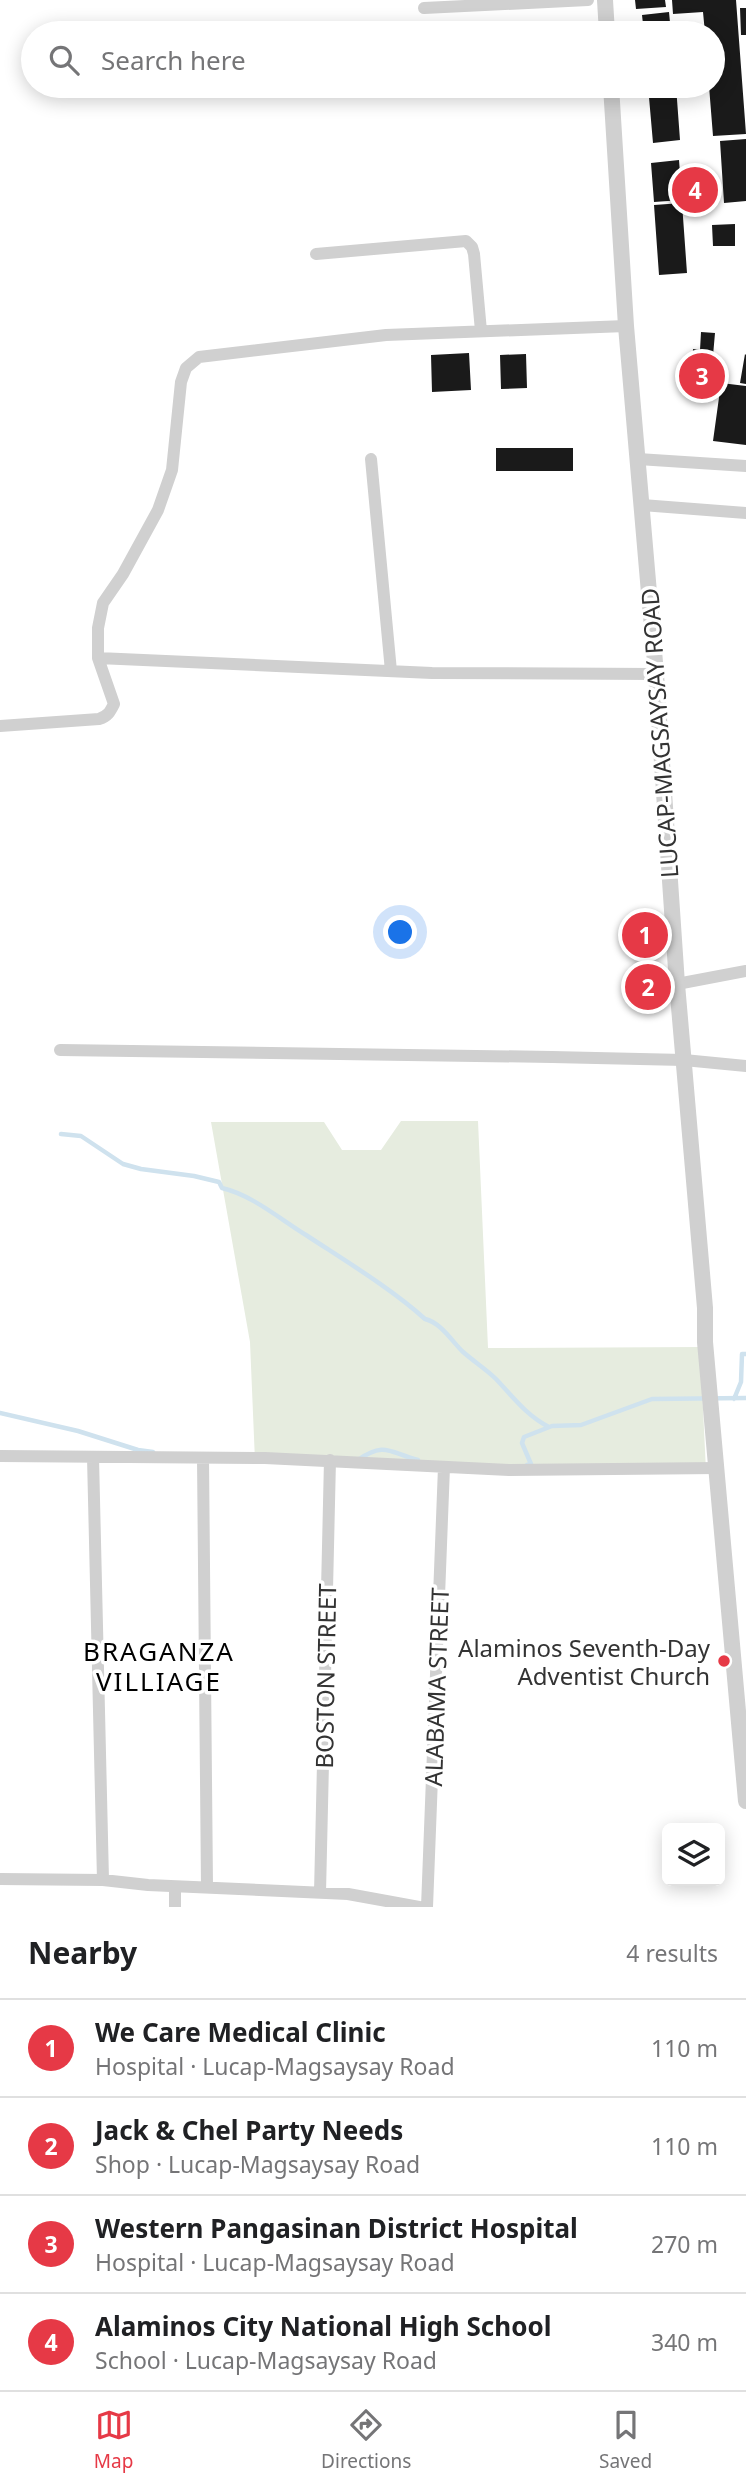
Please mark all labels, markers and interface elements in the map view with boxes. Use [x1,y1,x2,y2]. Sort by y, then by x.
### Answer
search box [21,21,725,98]
icon: search [45,41,83,79]
text: Search here [101,42,246,78]
pin: 4 [672,164,718,216]
pin: 3 [679,350,725,402]
street label: LUCAP-MAGSAYSAY ROAD [632,587,686,879]
pin: 1 [622,909,668,961]
your location [383,915,417,949]
pin: 2 [625,961,671,1013]
street label: BOSTON STREET [307,1583,343,1769]
street label: ALABAMA STREET [416,1586,456,1787]
place label: Alaminos Seventh-Day Adventist Church [458,1631,711,1692]
district label: BRAGANZA VILLIAGE [83,1633,235,1699]
marker: Alaminos Seventh-Day Adventist Church [716,1653,732,1669]
map controls [662,1823,725,1886]
button: layers [662,1823,725,1886]
text: Nearby [28,1932,137,1973]
text: 4 results [626,1937,718,1969]
text: We Care Medical Clinic [95,2014,386,2050]
text: 1 [44,2032,58,2064]
text: 110 m [651,2032,718,2064]
text: Hospital · Lucap-Magsaysay Road [95,2050,455,2082]
text: Jack & Chel Party Needs [95,2112,403,2148]
text: 2 [44,2130,58,2162]
text: 110 m [651,2130,718,2162]
text: Shop · Lucap-Magsaysay Road [95,2148,420,2180]
text: Western Pangasinan District Hospital [95,2210,578,2246]
text: 3 [44,2228,58,2260]
text: 270 m [651,2228,718,2260]
text: Hospital · Lucap-Magsaysay Road [95,2246,455,2278]
text: Alaminos City National High School [95,2308,551,2344]
text: 4 [44,2326,58,2358]
text: 340 m [651,2326,718,2358]
text: School · Lucap-Magsaysay Road [95,2344,437,2376]
tab: Map [94,2406,133,2474]
tab: Directions [321,2406,411,2474]
tab: Saved [599,2406,652,2474]

